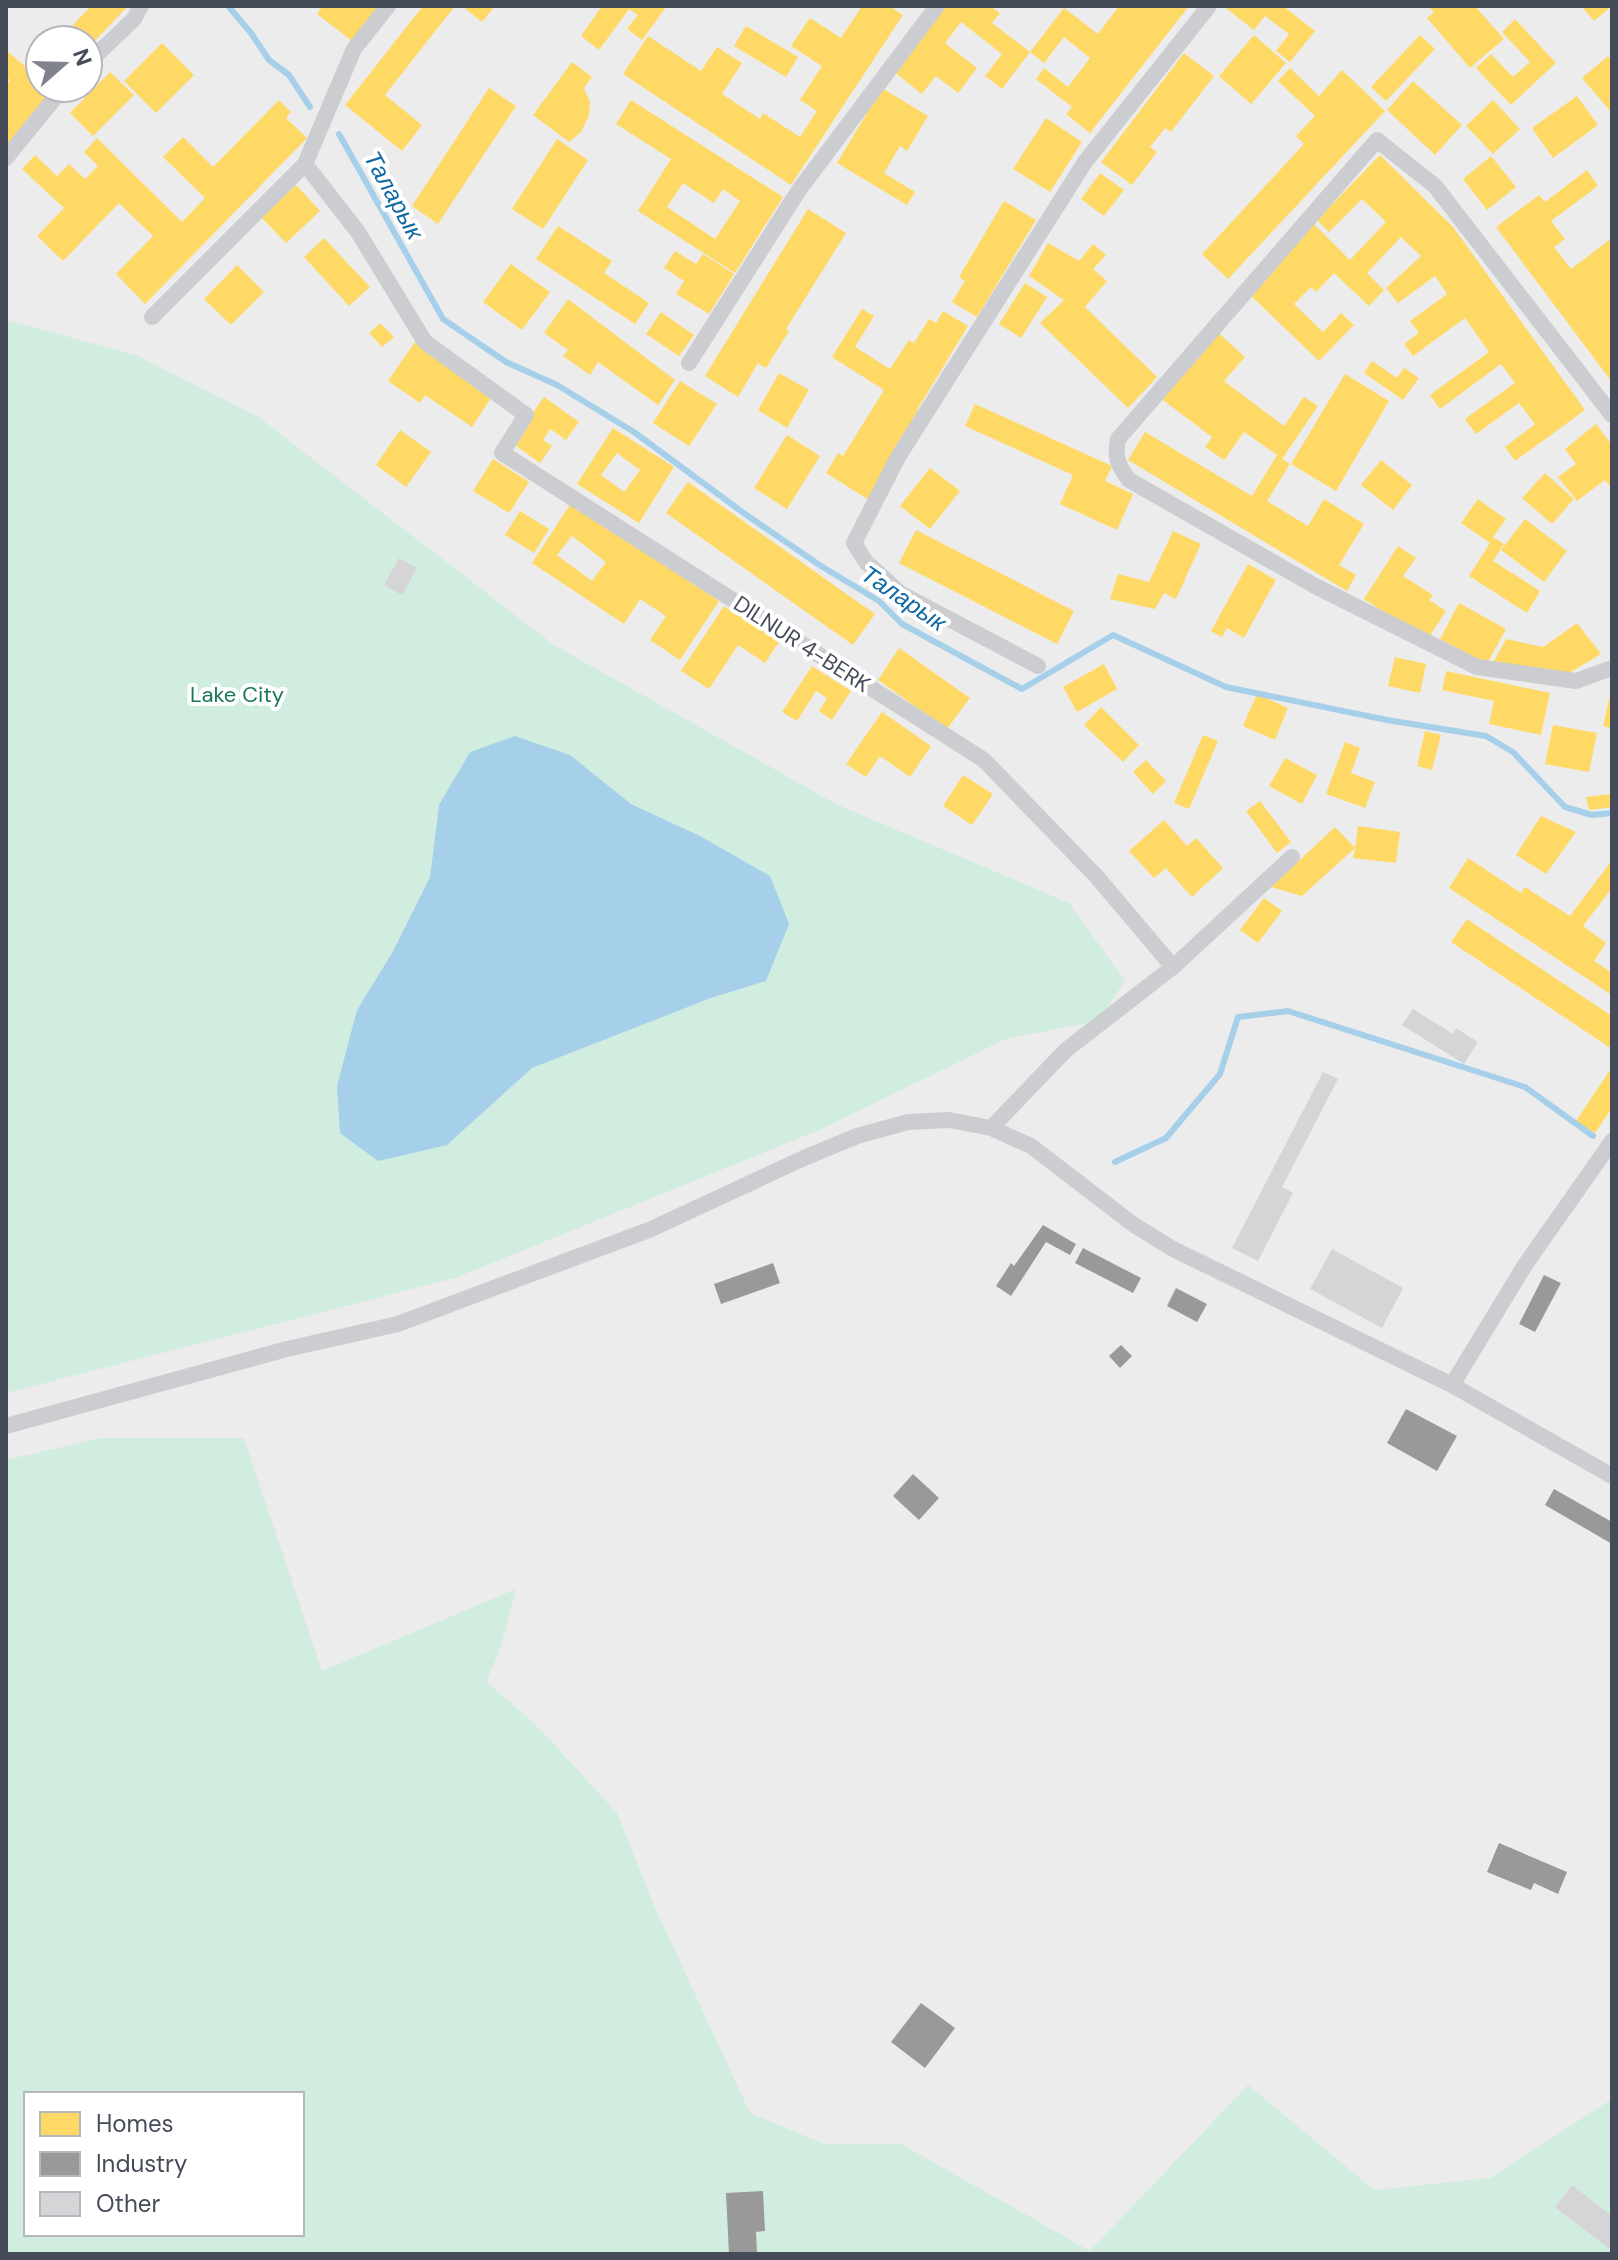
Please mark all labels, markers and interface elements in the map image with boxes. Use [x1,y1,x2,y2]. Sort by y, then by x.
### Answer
north arrow [24,24,104,104]
text: N [66,45,99,70]
water label: Таларык [357,145,432,246]
water label: Таларык [855,558,954,639]
street label: DILNUR 4-BERK [728,589,876,699]
park label: Lake City [190,680,284,709]
legend [24,2092,304,2236]
text: Homes [96,2108,174,2139]
text: Industry [96,2148,187,2179]
text: Other [96,2188,160,2219]

